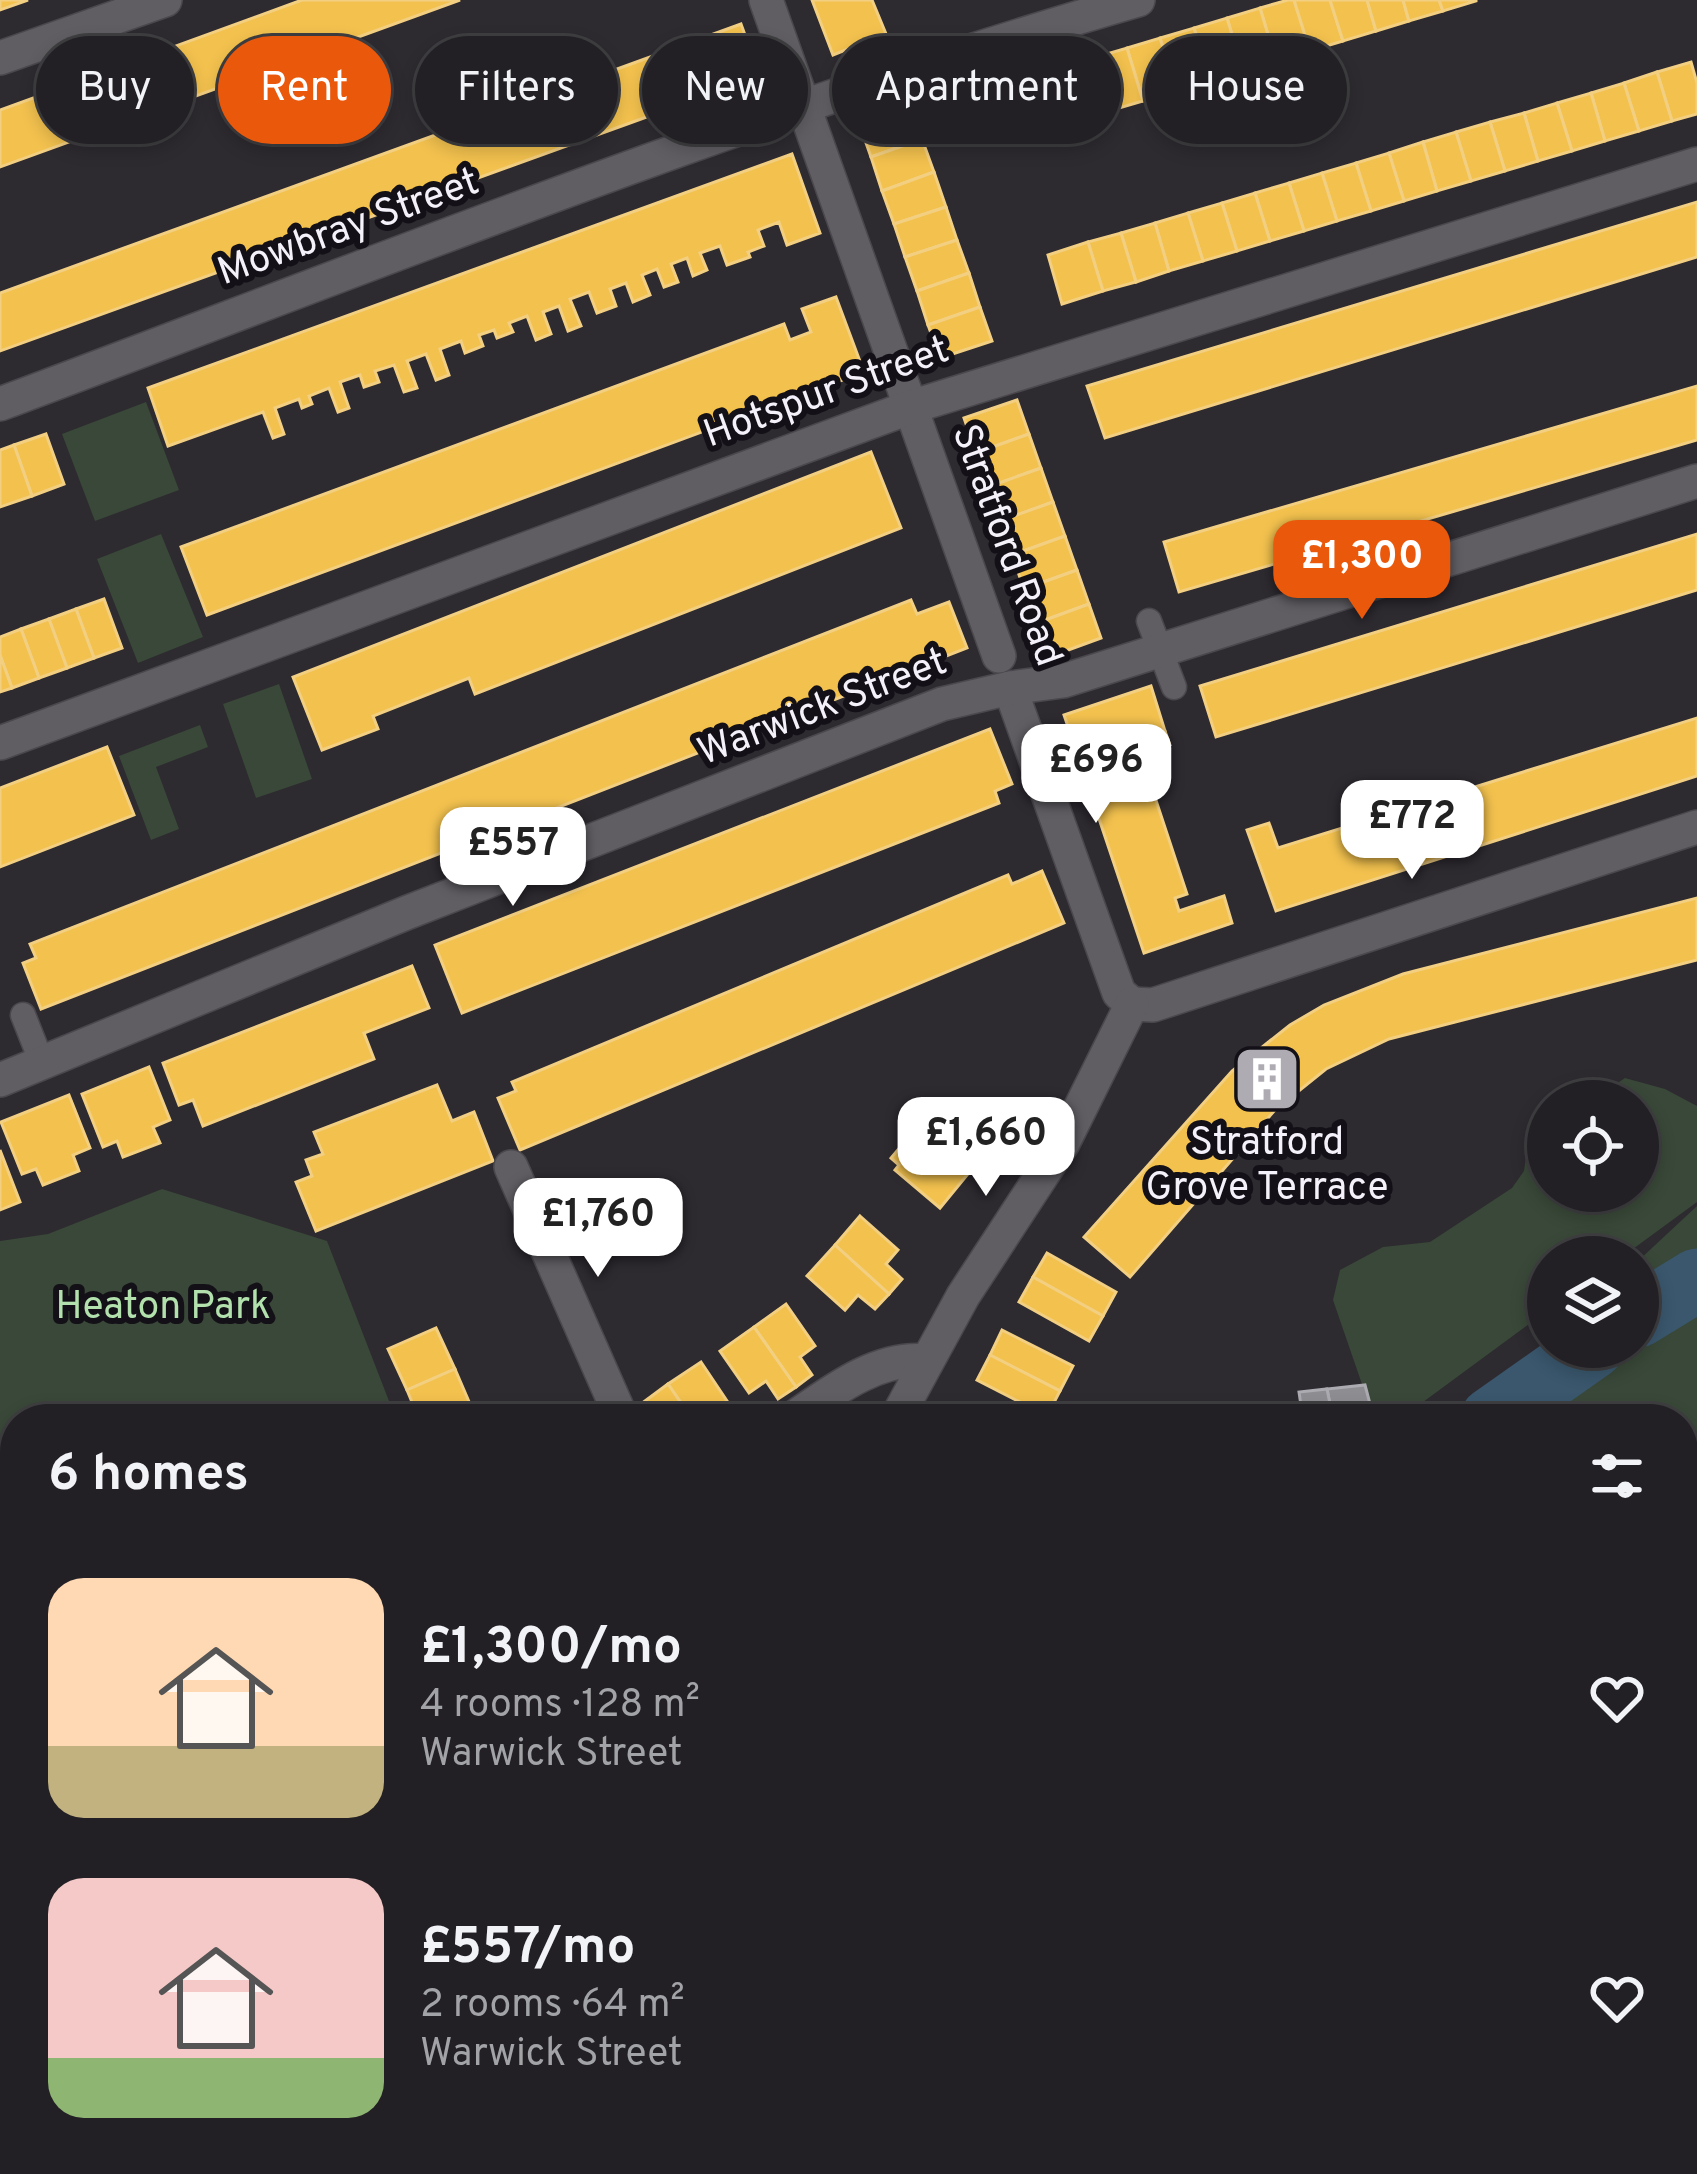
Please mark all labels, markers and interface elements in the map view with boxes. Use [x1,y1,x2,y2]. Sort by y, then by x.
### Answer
chip: Buy [36,36,194,144]
chip: Rent [218,36,391,144]
chip: Filters [415,36,618,144]
chip: New [642,36,808,144]
chip: Apartment [832,36,1121,144]
chip: House [1145,36,1347,144]
street label: Mowbray Street [212,159,486,299]
street label: Hotspur Street [698,327,956,461]
street label: Stratford Road [939,418,1071,674]
pin: £1,300 [1264,520,1460,622]
text: £1,300 [1300,534,1424,583]
street label: Warwick Street [692,639,954,779]
pin: £696 [1025,724,1167,826]
text: £696 [1048,738,1144,787]
pin: £772 [1341,780,1483,882]
text: £772 [1368,794,1456,843]
pin: £557 [442,807,584,909]
text: £557 [467,821,559,870]
building icon: Stratford Grove Terrace [1232,1044,1302,1114]
map controls [1527,1080,1659,1368]
button: locate [1527,1080,1659,1212]
pin: £1,660 [888,1097,1084,1199]
text: £1,660 [925,1111,1047,1160]
place label: Stratford Grove Terrace [1146,1120,1388,1214]
pin: £1,760 [500,1178,696,1280]
text: £1,760 [541,1192,655,1241]
button: layers [1527,1236,1659,1368]
park label: Heaton Park [55,1284,271,1333]
icon: filters [1584,1443,1650,1509]
text: 6 homes [48,1444,249,1509]
text: £1,300/mo [420,1617,682,1682]
icon: home [144,1626,288,1770]
icon: heart [1584,1665,1650,1731]
text: 4 rooms · 128 m² [420,1682,700,1731]
text: Warwick Street [420,1731,683,1780]
text: £557/mo [420,1917,635,1982]
icon: home [144,1926,288,2070]
icon: heart [1584,1965,1650,2031]
text: 2 rooms · 64 m² [420,1982,685,2031]
text: Warwick Street [420,2031,683,2080]

